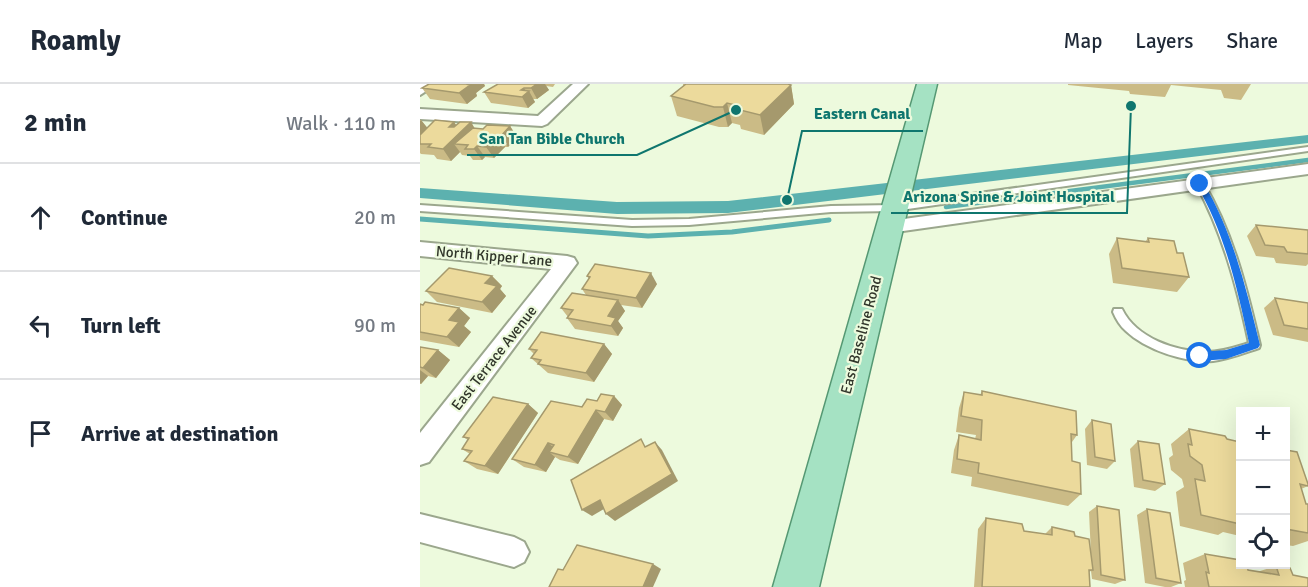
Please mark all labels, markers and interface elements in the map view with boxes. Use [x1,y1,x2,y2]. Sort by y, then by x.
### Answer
text: Roamly [30,24,121,58]
text: Map [1064,28,1102,54]
text: Layers [1135,28,1193,54]
text: Share [1226,28,1278,54]
callout: Eastern Canal [802,97,923,131]
text: Eastern Canal [814,104,910,124]
text: 2 min [24,107,87,139]
text: Walk · 110 m [286,111,396,136]
callout: San Tan Bible Church [467,121,637,155]
text: San Tan Bible Church [479,129,625,149]
route end [1186,170,1212,196]
callout: Arizona Spine & Joint Hospital [891,179,1127,213]
text: Arizona Spine & Joint Hospital [903,187,1115,207]
icon: ahead [24,201,57,234]
text: Continue [81,204,168,231]
text: 20 m [354,205,396,230]
street label: North Kipper Lane [435,242,553,270]
street label: East Baseline Road [837,274,885,396]
street label: East Terrace Avenue [448,302,540,414]
icon: left [24,309,57,342]
text: Turn left [81,312,161,339]
text: 90 m [354,313,396,338]
route start [1186,342,1212,368]
map controls [1236,407,1290,569]
button: + [1236,407,1290,461]
icon: arrive [24,417,57,450]
text: Arrive at destination [81,420,278,447]
button: − [1236,461,1290,515]
button: locate [1236,515,1290,569]

